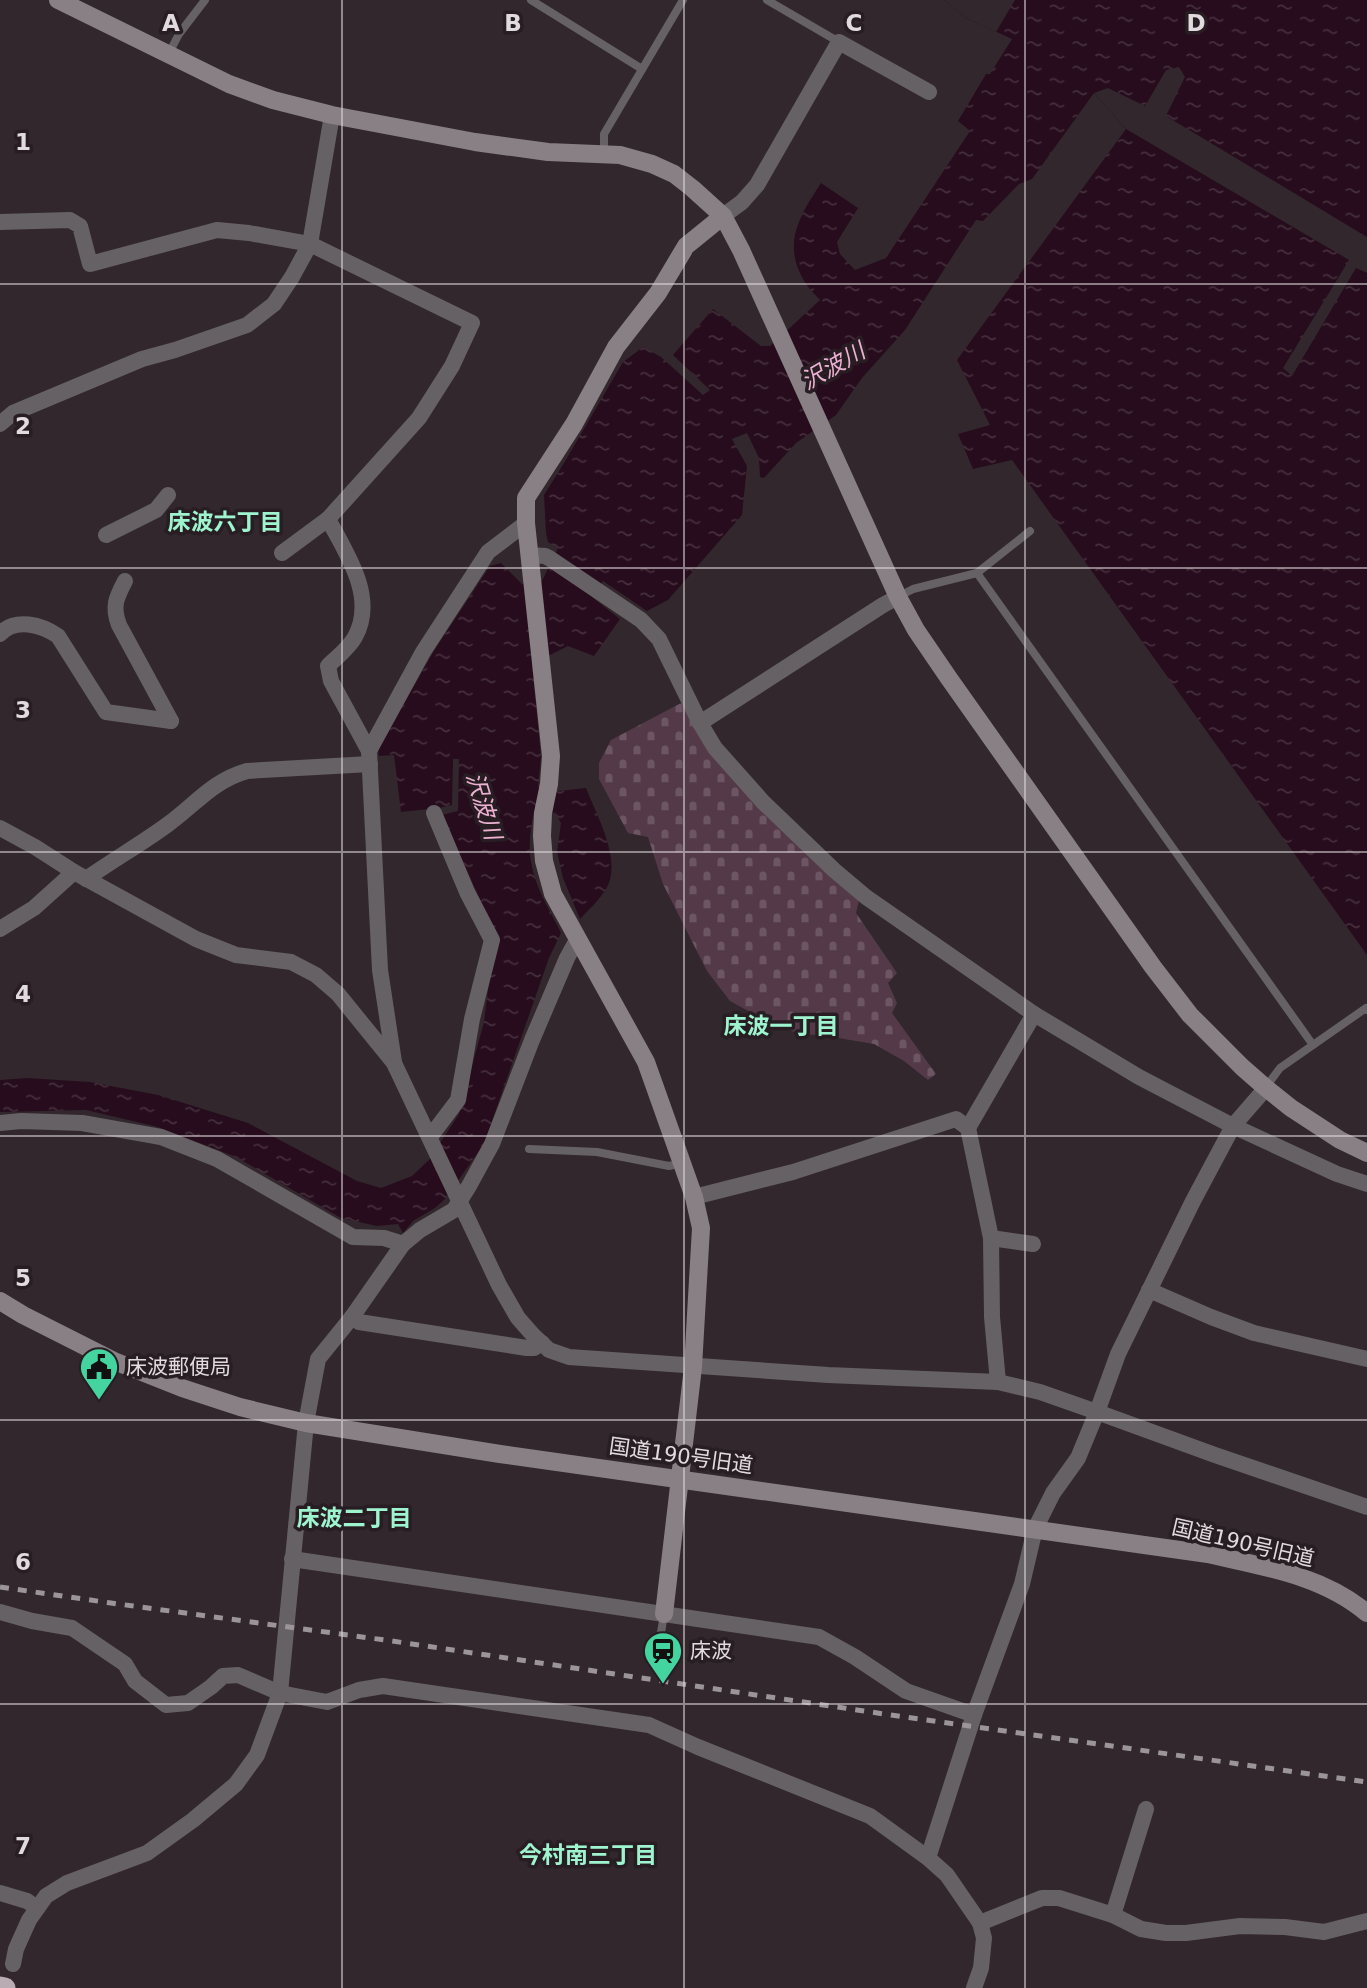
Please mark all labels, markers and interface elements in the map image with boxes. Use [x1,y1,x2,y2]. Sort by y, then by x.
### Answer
text: A [162,10,180,36]
text: B [504,10,522,36]
text: C [846,10,862,36]
text: D [1186,10,1206,36]
text: 1 [15,129,31,155]
water label: 沢波川 [797,336,872,395]
text: 2 [15,413,31,439]
district label: 床波六丁目 [168,509,283,535]
text: 3 [15,697,31,723]
water label: 沢波川 [461,769,507,846]
text: 4 [15,981,31,1007]
district label: 床波一丁目 [724,1013,839,1039]
text: 5 [15,1265,31,1291]
public building icon: 床波郵便局 [78,1346,120,1401]
place label: 床波郵便局 [126,1355,231,1379]
street label: 国道190号旧道 [607,1434,755,1478]
district label: 床波二丁目 [297,1505,412,1531]
street label: 国道190号旧道 [1170,1515,1316,1571]
text: 6 [15,1549,31,1575]
station icon: 床波 [642,1630,684,1685]
place label: 床波 [690,1639,732,1663]
text: 7 [15,1833,31,1859]
district label: 今村南三丁目 [519,1842,657,1868]

